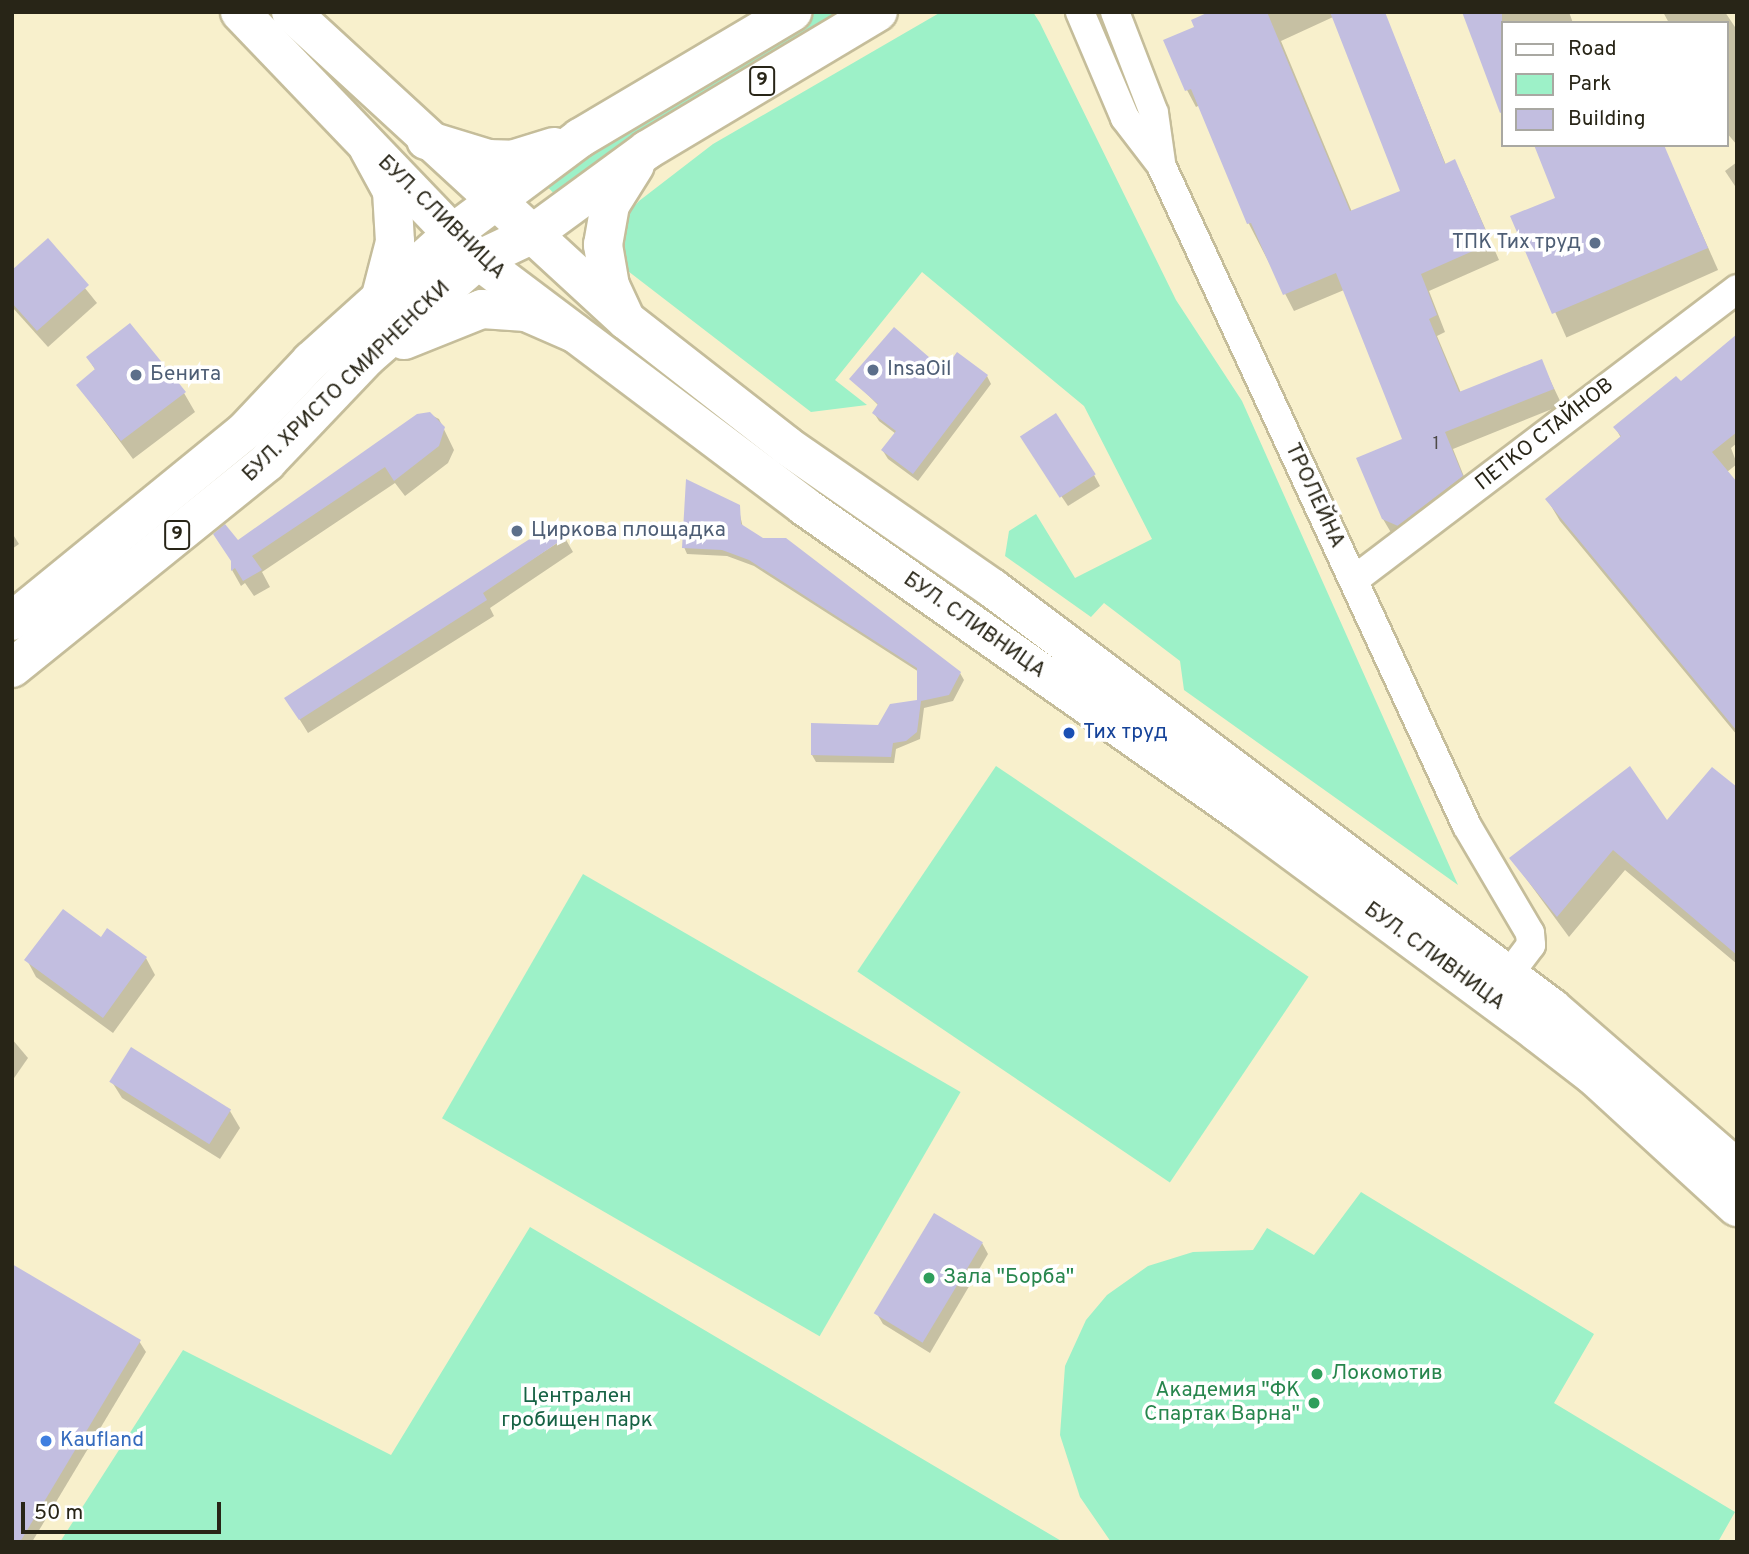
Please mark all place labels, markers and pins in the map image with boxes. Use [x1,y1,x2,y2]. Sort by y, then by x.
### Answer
place label: ТПК Тих труд [1451,230,1581,256]
marker: ТПК Тих труд [1587,235,1603,251]
place label: InsaOil [887,357,952,383]
place label: Бенита [150,362,221,388]
marker: InsaOil [865,362,881,378]
marker: Бенита [128,367,144,383]
place label: Циркова площадка [531,518,726,544]
marker: Циркова площадка [509,523,525,539]
place label: Тих труд [1083,720,1168,746]
marker: Тих труд [1061,725,1077,741]
place label: Зала "Борба" [943,1265,1074,1291]
marker: Зала "Борба" [921,1270,937,1286]
place label: Локомотив [1331,1361,1443,1387]
marker: Локомотив [1309,1366,1325,1382]
place label: Академия "ФК Спартак Варна" [1144,1378,1300,1428]
marker: Академия "ФК Спартак Варна" [1306,1395,1322,1411]
place label: Kaufland [60,1428,144,1454]
marker: Kaufland [38,1433,54,1449]

